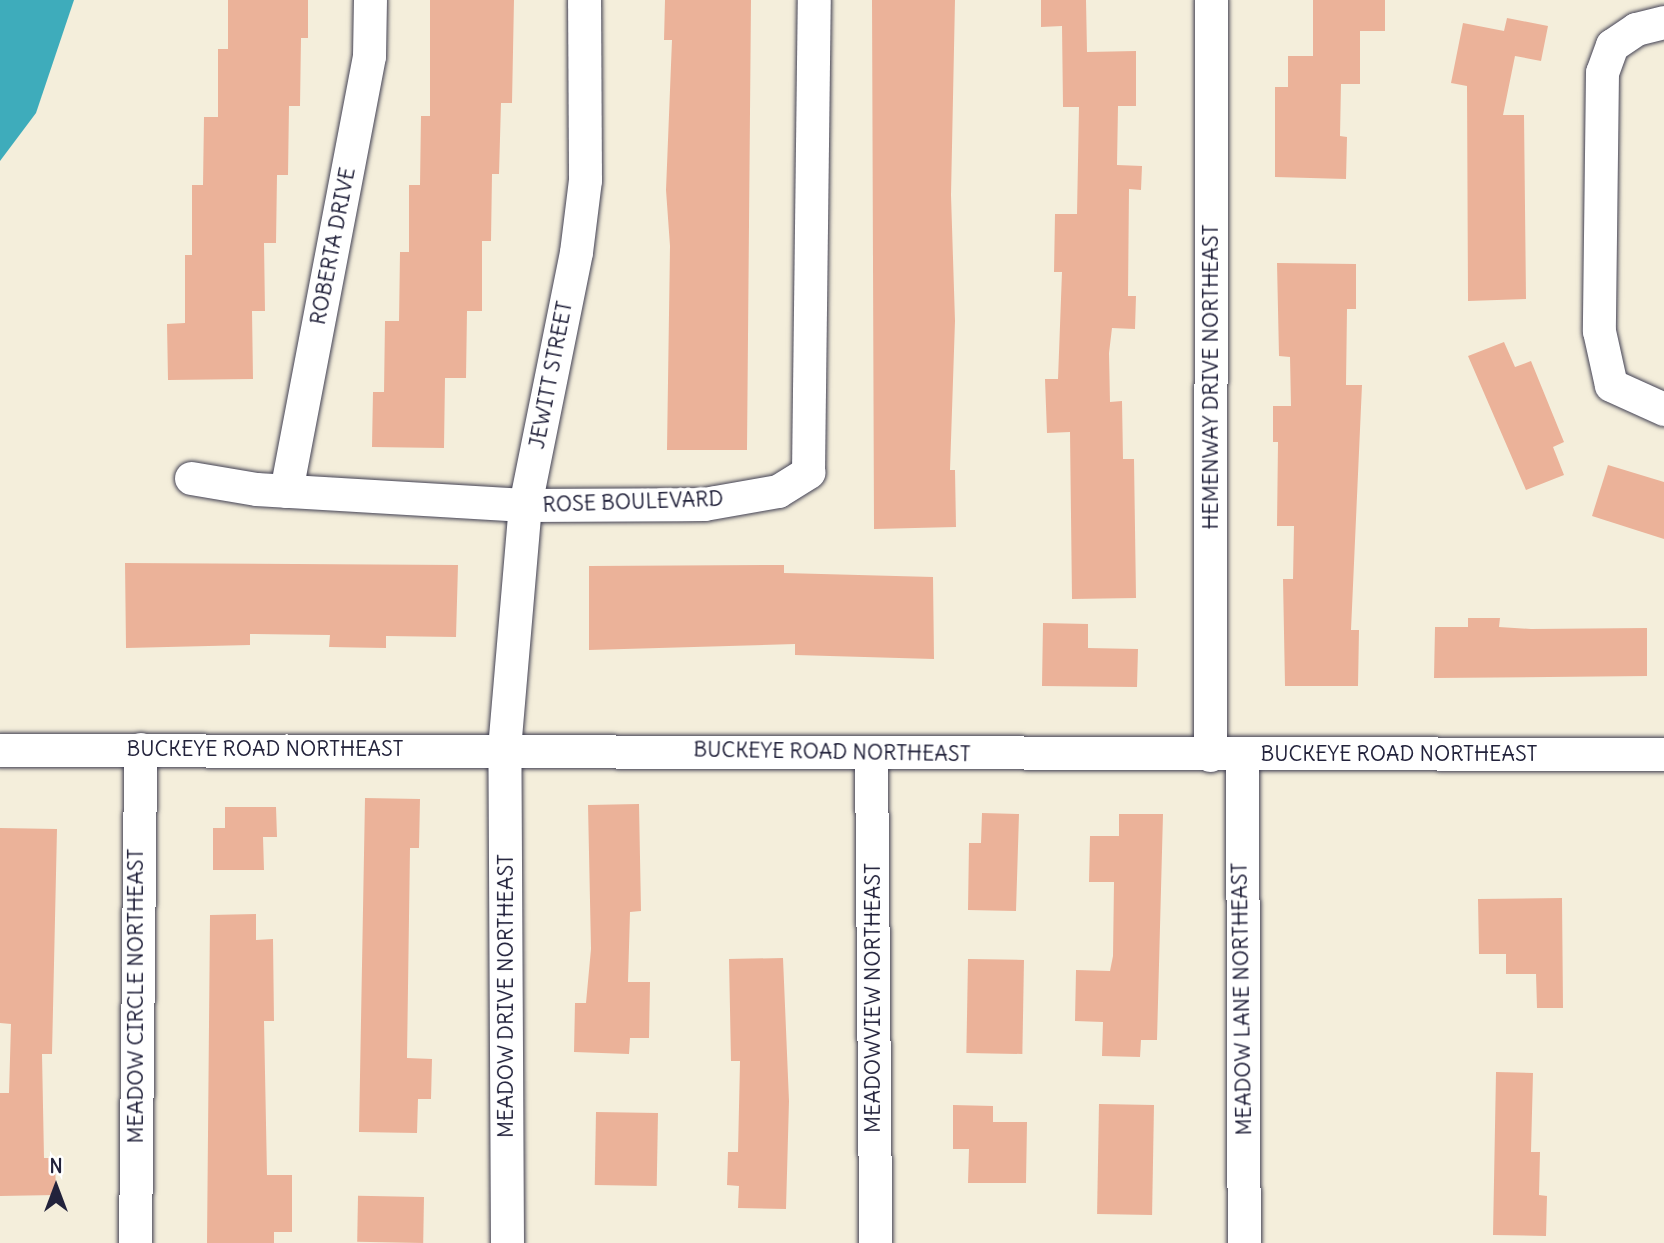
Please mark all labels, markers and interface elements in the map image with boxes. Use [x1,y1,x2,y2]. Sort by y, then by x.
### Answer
street label: ROBERTA DRIVE [305,165,361,327]
street label: HEMENWAY DRIVE NORTHEAST [1198,224,1224,530]
street label: JEWITT STREET [524,299,578,451]
street label: ROSE BOULEVARD [542,486,724,518]
street label: BUCKEYE ROAD NORTHEAST [126,736,404,762]
street label: BUCKEYE ROAD NORTHEAST [693,737,971,767]
street label: BUCKEYE ROAD NORTHEAST [1260,741,1538,767]
street label: MEADOW CIRCLE NORTHEAST [123,848,149,1144]
street label: MEADOW DRIVE NORTHEAST [493,854,519,1138]
street label: MEADOW LANE NORTHEAST [1227,862,1257,1136]
street label: MEADOWVIEW NORTHEAST [860,863,886,1133]
north arrow [21,1152,91,1222]
text: N [49,1154,63,1178]

